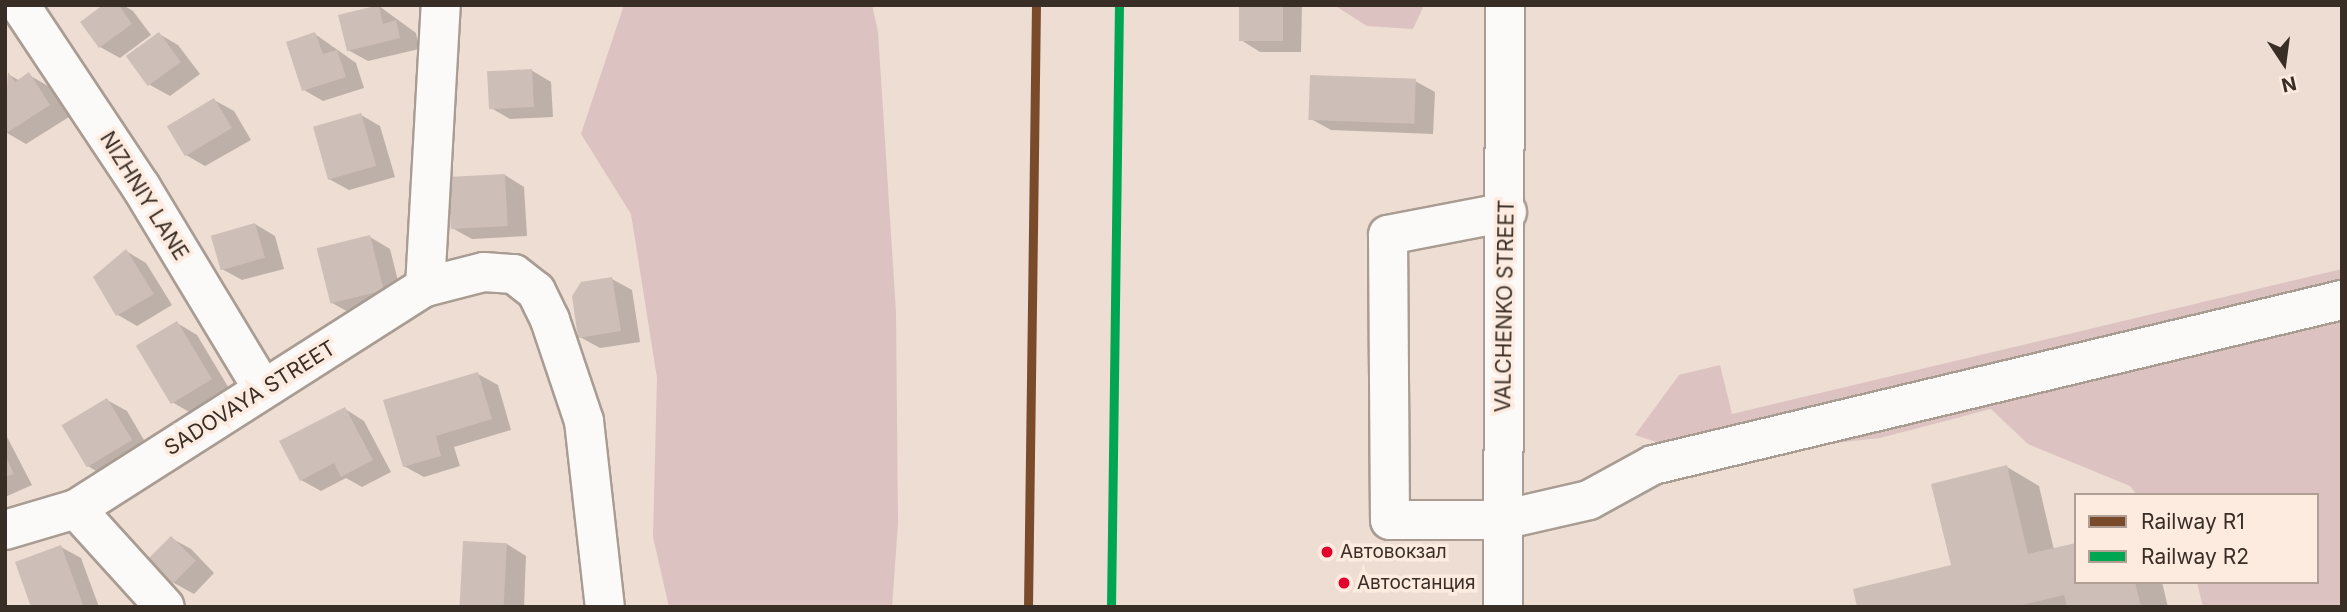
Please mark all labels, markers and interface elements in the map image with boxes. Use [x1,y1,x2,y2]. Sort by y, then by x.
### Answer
north arrow [2249,28,2319,98]
text: N [2279,71,2298,97]
street label: NIZHNIY LANE [94,127,194,265]
street label: VALCHENKO STREET [1491,199,1519,413]
street label: SADOVAYA STREET [160,335,340,461]
legend [2074,493,2319,584]
text: Railway R1 [2141,509,2245,534]
place label: Автовокзал [1340,541,1447,563]
text: Railway R2 [2141,544,2249,569]
marker: Автовокзал [1320,545,1334,559]
place label: Автостанция [1357,572,1475,594]
marker: Автостанция [1337,576,1351,590]

